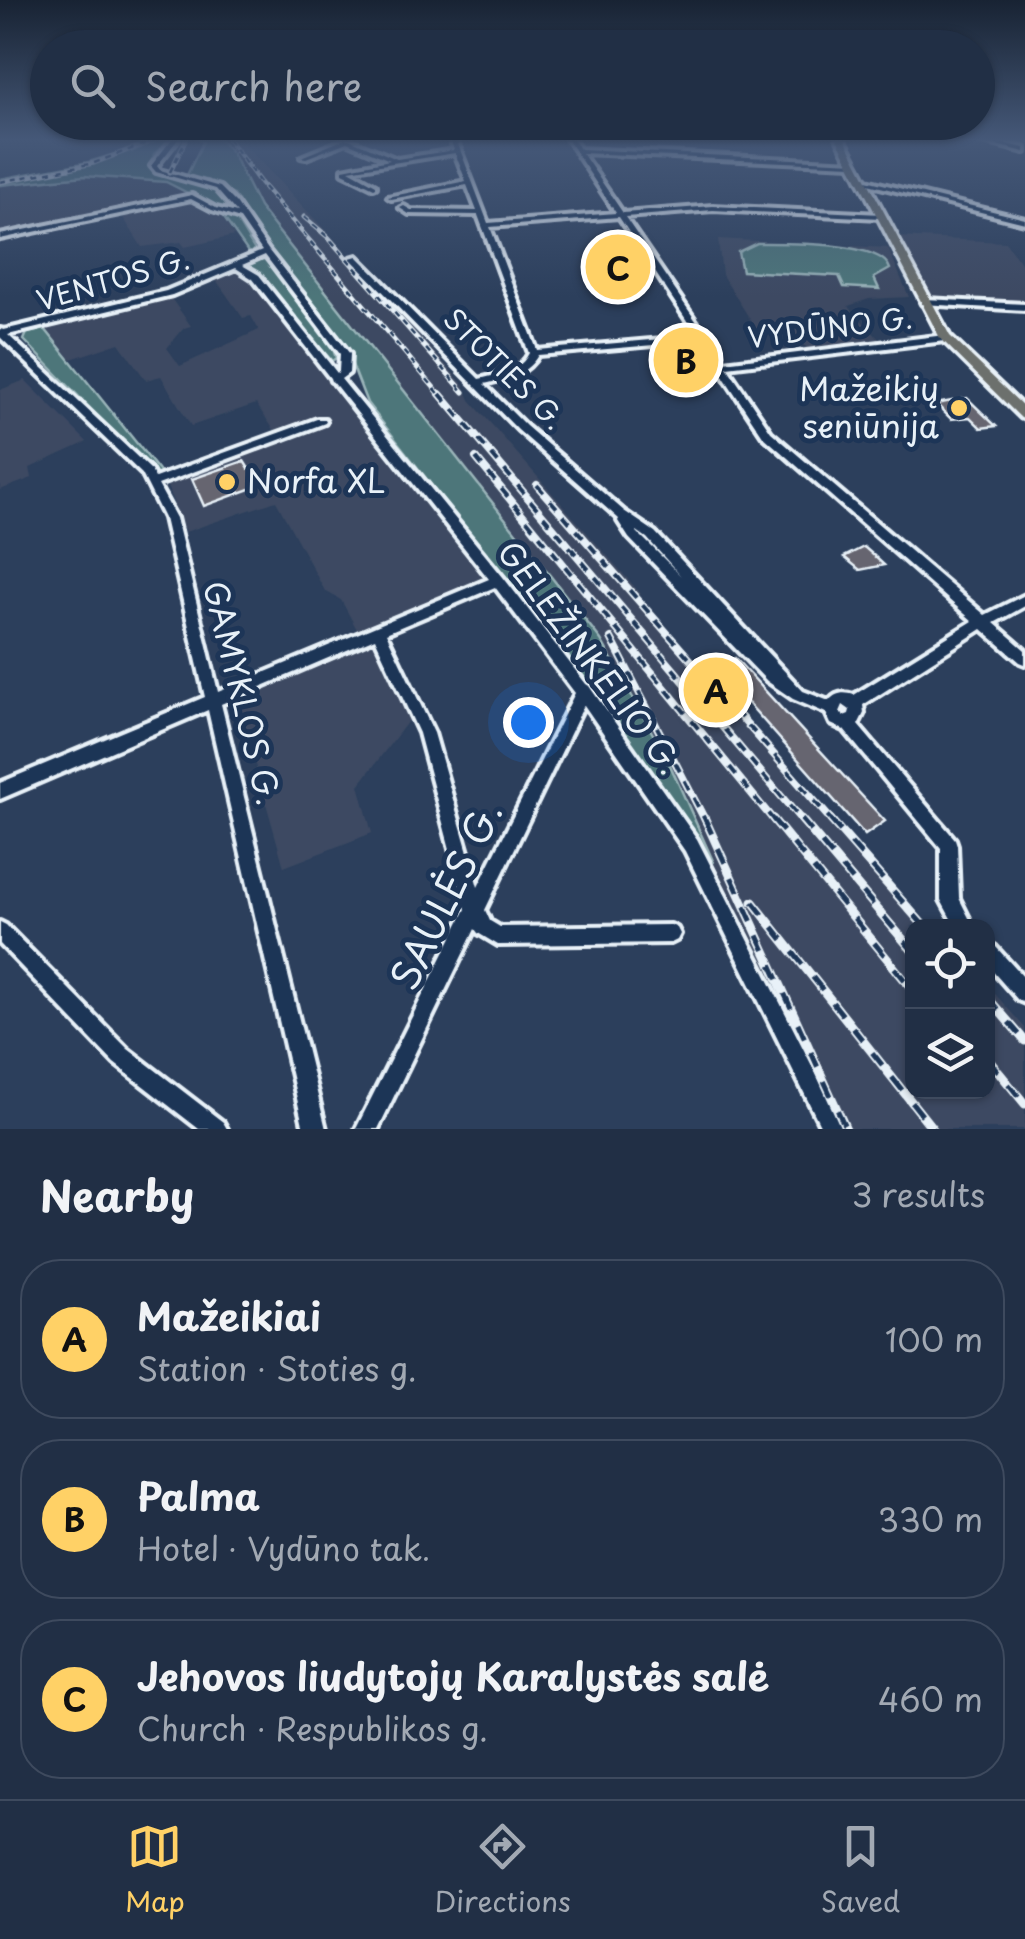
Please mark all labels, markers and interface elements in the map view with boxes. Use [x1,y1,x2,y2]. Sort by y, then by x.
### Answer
search box [30,30,995,140]
text: Search here [145,57,362,114]
icon: search [65,58,120,113]
pin: C [586,230,650,304]
street label: VENTOS G. [31,236,194,321]
street label: VYDŪNO G. [745,295,915,358]
street label: STOTIES G. [434,297,576,439]
pin: B [654,322,718,398]
place label: Mažeikių seniūnija [799,364,939,449]
marker: Mažeikių seniūnija [948,397,970,419]
place label: Norfa XL [247,456,385,504]
marker: Norfa XL [216,471,238,493]
street label: GELEŽINKELIO G. [487,530,694,784]
street label: GAMYKLOS G. [192,575,294,810]
pin: A [684,652,748,728]
your location [503,697,554,748]
street label: SAULĖS G. [374,791,515,999]
map controls [905,919,995,1099]
button: locate [905,919,995,1009]
button: layers [905,1009,995,1099]
text: Nearby [40,1163,194,1226]
text: 3 results [851,1170,985,1218]
text: Mažeikiai [137,1287,321,1344]
text: A [62,1315,87,1363]
text: 100 m [885,1315,983,1363]
text: Station · Stoties g. [137,1344,417,1392]
text: Palma [137,1467,260,1524]
text: B [64,1495,85,1543]
text: 330 m [878,1495,983,1543]
text: Hotel · Vydūno tak. [137,1524,431,1572]
text: Jehovos liudytojų Karalystės salė [137,1647,769,1704]
text: C [62,1675,87,1723]
text: 460 m [878,1675,983,1723]
text: Church · Respublikos g. [137,1704,488,1752]
tab: Map [125,1819,185,1922]
tab: Directions [435,1819,571,1922]
tab: Saved [821,1819,900,1922]

